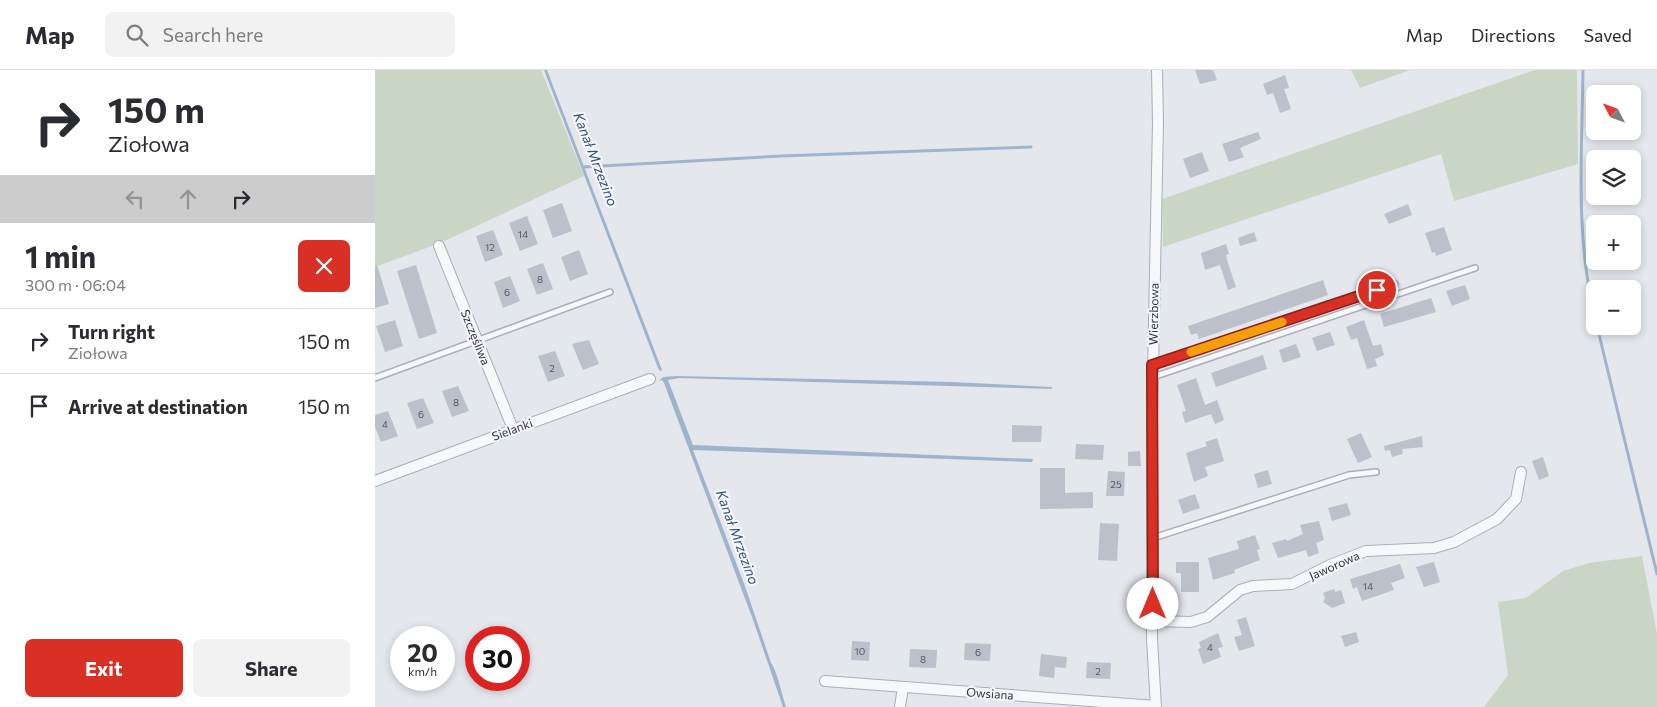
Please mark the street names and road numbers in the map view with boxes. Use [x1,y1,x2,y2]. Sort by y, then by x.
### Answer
street label: Wierzbowa [1145,283,1161,345]
street label: Szczęśliwa [459,307,493,367]
street label: Sielanki [490,415,534,443]
street label: Jaworowa [1307,548,1362,583]
street label: Owsiana [966,684,1014,702]

